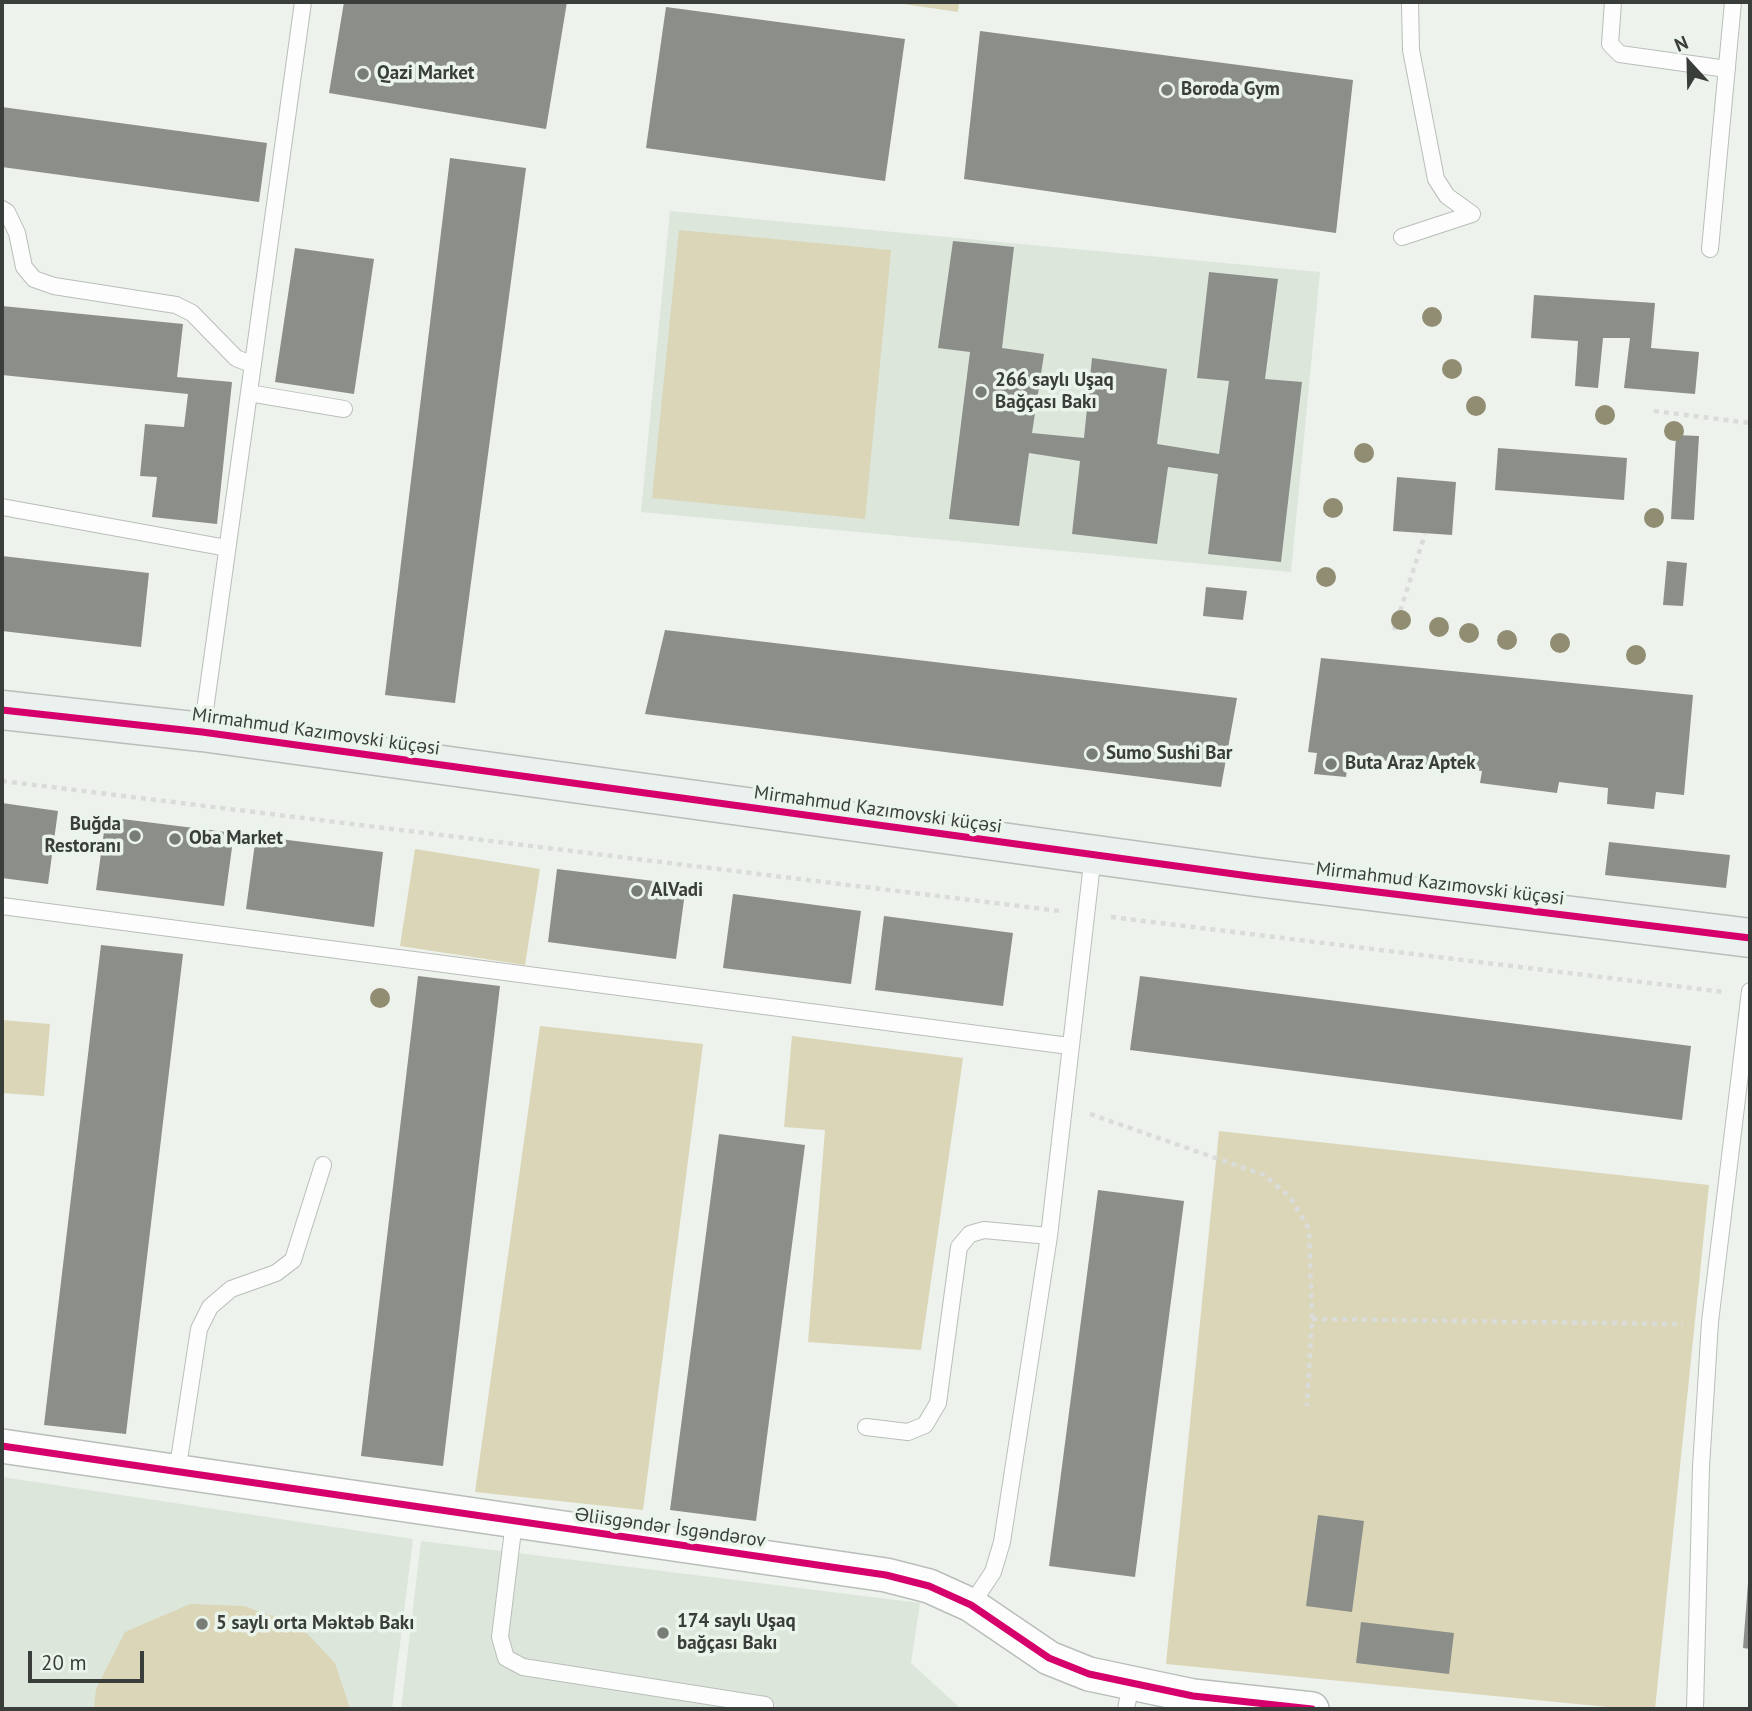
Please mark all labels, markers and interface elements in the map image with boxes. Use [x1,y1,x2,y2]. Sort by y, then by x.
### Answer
north arrow [1654,28,1724,98]
text: N [1671,30,1691,57]
place label: Qazi Market [377,63,474,85]
marker: Qazi Market [355,66,371,82]
place label: Boroda Gym [1181,79,1280,101]
marker: Boroda Gym [1159,82,1175,98]
place label: 266 saylı Uşaq Bağçası Bakı [995,370,1114,414]
marker: 266 saylı Uşaq Bağçası Bakı [973,384,989,400]
street label: Mirmahmud Kazımovski küçəsi [191,703,441,761]
place label: Sumo Sushi Bar [1106,743,1233,765]
marker: Sumo Sushi Bar [1084,746,1100,762]
place label: Buta Araz Aptek [1345,753,1476,775]
marker: Buta Araz Aptek [1323,756,1339,772]
street label: Mirmahmud Kazımovski küçəsi [753,781,1003,839]
place label: Buğda Restoranı [45,814,121,858]
marker: Buğda Restoranı [127,828,143,844]
place label: Oba Market [189,828,283,850]
marker: Oba Market [167,831,183,847]
street label: Mirmahmud Kazımovski küçəsi [1314,857,1566,911]
place label: AlVadi [651,880,703,902]
marker: AlVadi [629,883,645,899]
street label: Əliisgəndər İsgəndərov [573,1503,767,1553]
place label: 174 saylı Uşaq bağçası Bakı [677,1611,796,1655]
place label: 5 saylı orta Məktəb Bakı [216,1613,414,1635]
marker: 5 saylı orta Məktəb Bakı [194,1616,210,1632]
marker: 174 saylı Uşaq bağçası Bakı [655,1625,671,1641]
scale bar [32,1638,147,1682]
text: 20 m [41,1649,87,1676]

